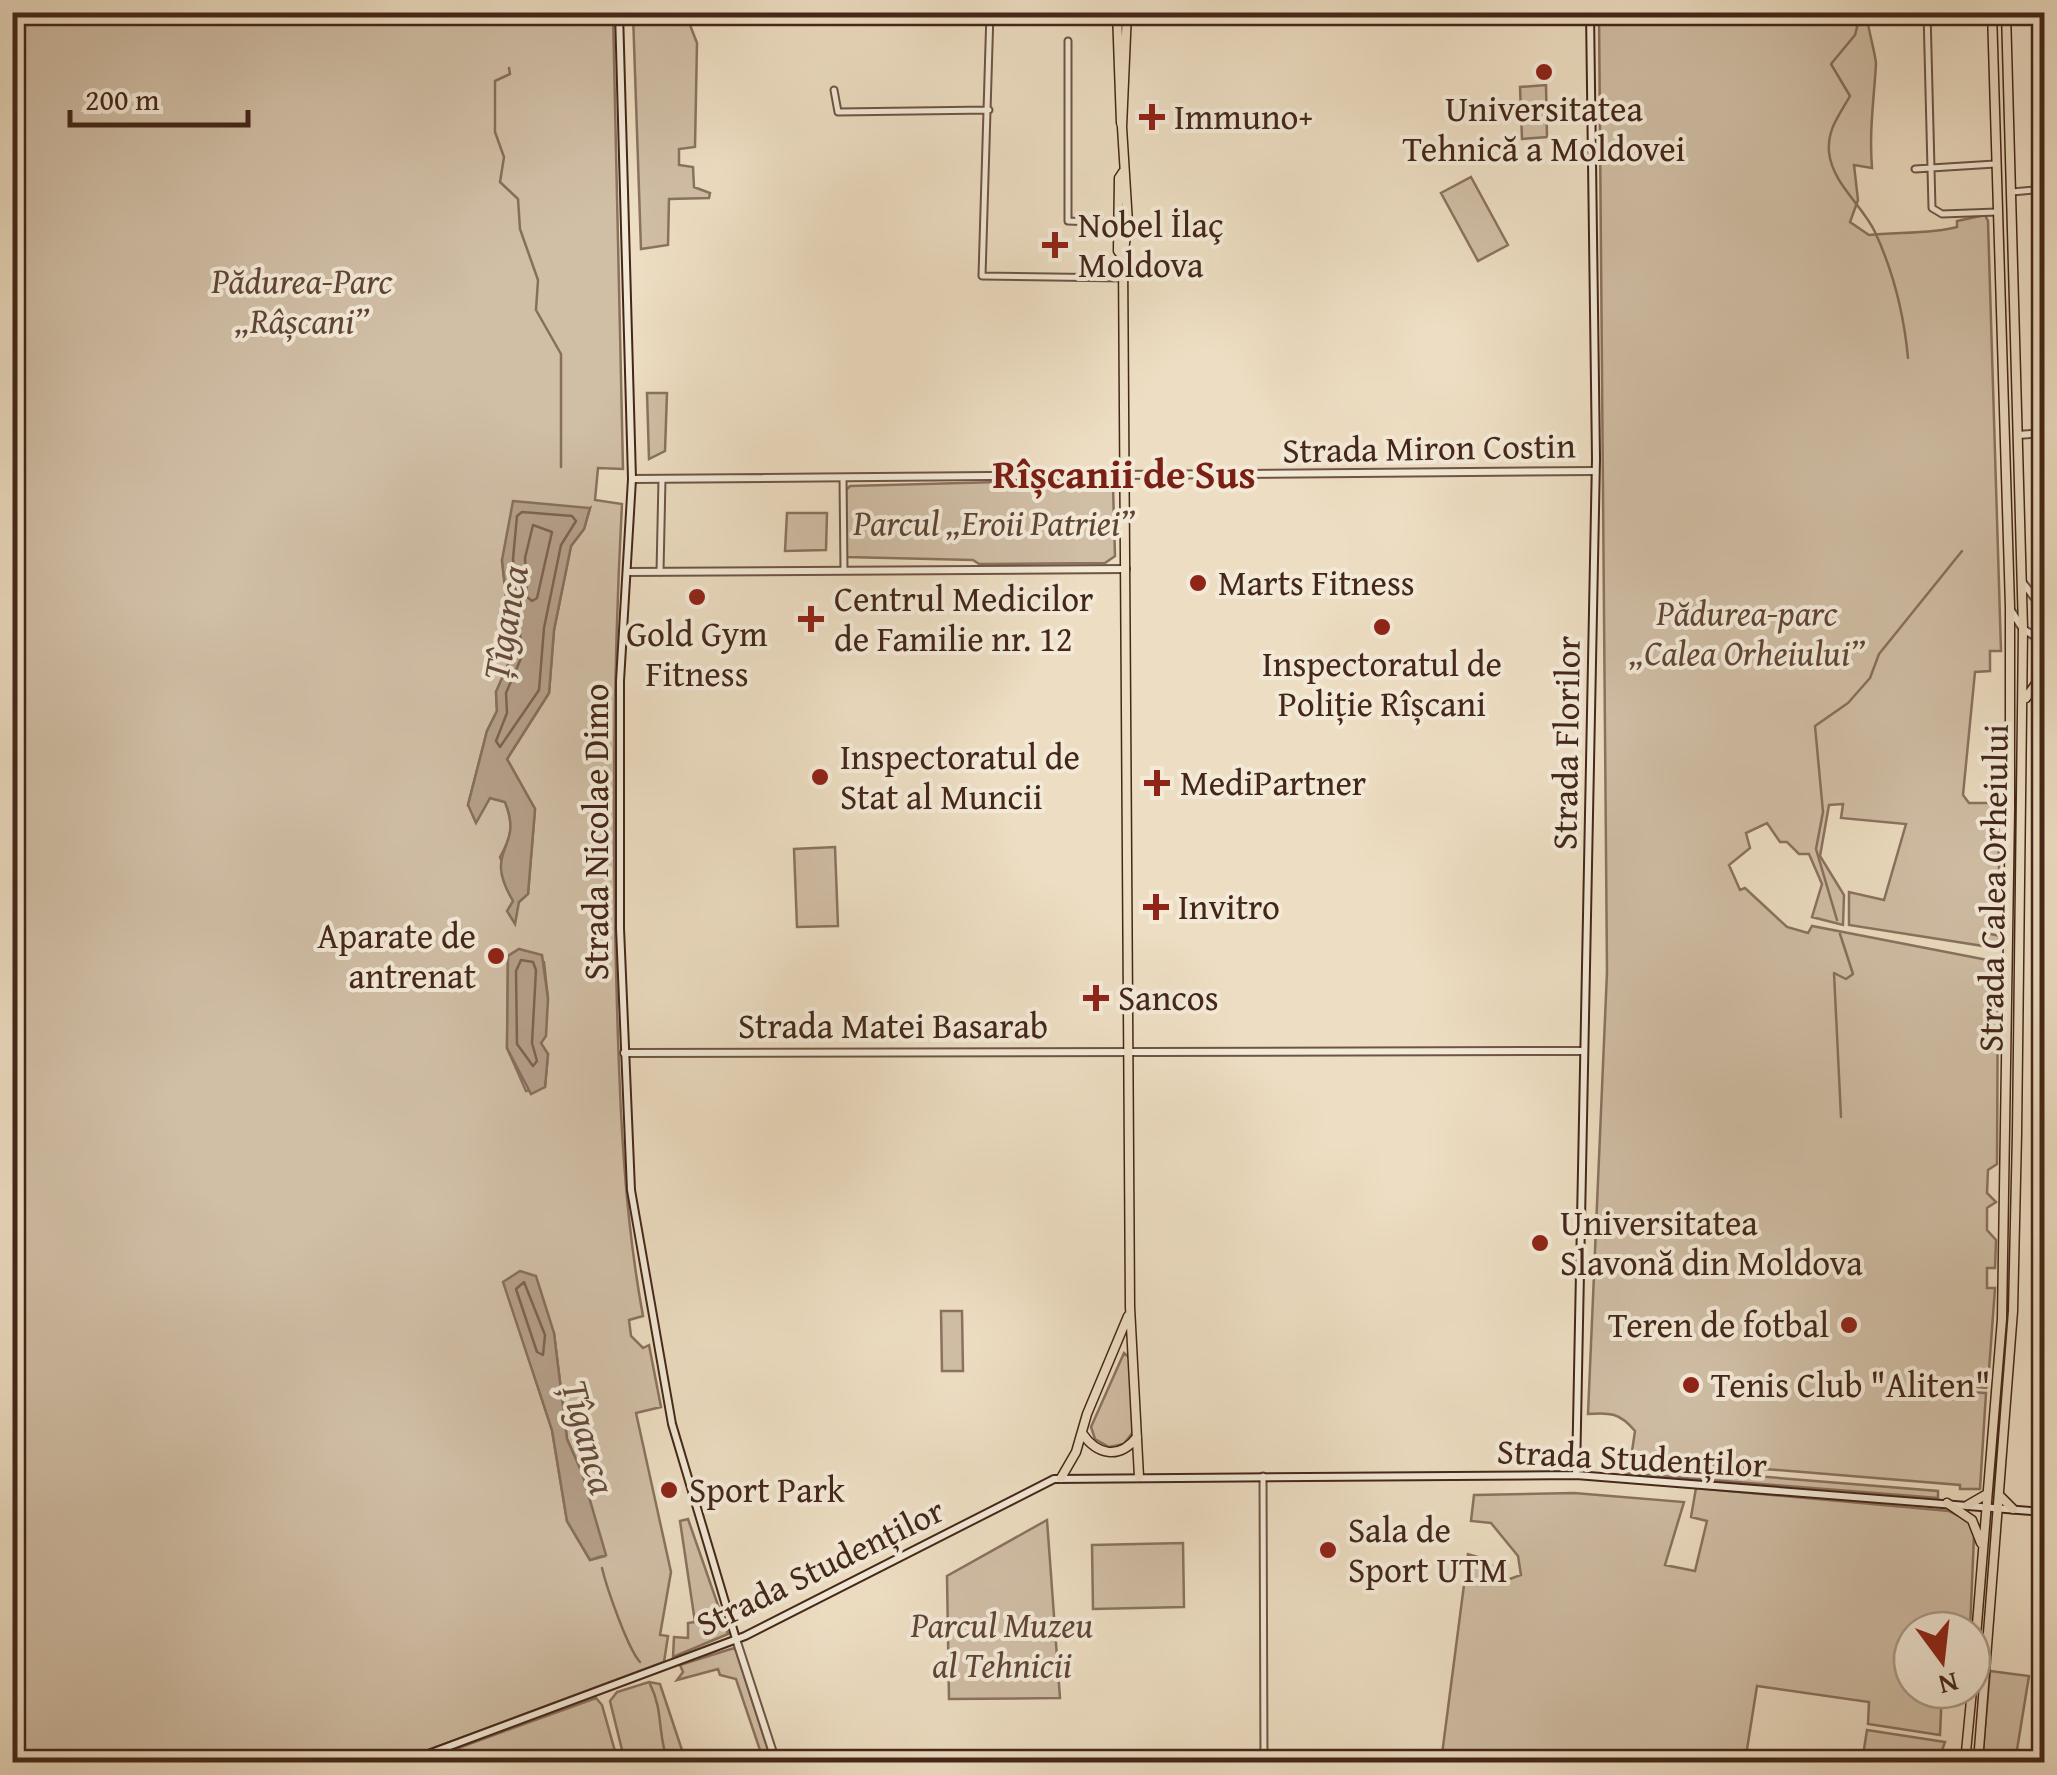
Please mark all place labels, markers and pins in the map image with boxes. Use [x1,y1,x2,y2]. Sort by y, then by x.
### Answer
marker: Universitatea Tehnică a Moldovei [1533,61,1555,83]
place label: Universitatea Tehnică a Moldovei [1403,83,1685,174]
place label: Immuno+ [1174,91,1313,142]
marker: Immuno+ [1139,104,1165,130]
place label: Nobel İlaç Moldova [1078,199,1223,290]
marker: Nobel İlaç Moldova [1042,232,1068,258]
place label: Marts Fitness [1218,557,1415,608]
marker: Marts Fitness [1187,572,1209,594]
place label: Centrul Medicilor de Familie nr. 12 [834,573,1093,664]
marker: Gold Gym Fitness [686,586,708,608]
marker: Centrul Medicilor de Familie nr. 12 [798,606,824,632]
place label: Gold Gym Fitness [626,608,768,699]
marker: Inspectoratul de Poliție Rîșcani [1371,616,1393,638]
place label: Inspectoratul de Poliție Rîșcani [1262,638,1502,729]
place label: Inspectoratul de Stat al Muncii [840,731,1080,822]
place label: MediPartner [1180,757,1366,808]
marker: Inspectoratul de Stat al Muncii [809,766,831,788]
marker: MediPartner [1144,770,1170,796]
place label: Invitro [1178,881,1280,932]
marker: Invitro [1143,894,1169,920]
place label: Aparate de antrenat [317,910,476,1001]
marker: Aparate de antrenat [485,945,507,967]
place label: Sancos [1118,972,1219,1023]
marker: Sancos [1083,985,1109,1011]
place label: Universitatea Slavonă din Moldova [1560,1197,1863,1288]
marker: Universitatea Slavonă din Moldova [1529,1232,1551,1254]
place label: Teren de fotbal [1608,1299,1829,1350]
marker: Teren de fotbal [1838,1314,1860,1336]
place label: Tenis Club "Aliten" [1711,1359,1990,1410]
marker: Tenis Club "Aliten" [1680,1374,1702,1396]
place label: Sport Park [689,1464,845,1515]
marker: Sport Park [658,1479,680,1501]
place label: Sala de Sport UTM [1348,1504,1508,1595]
marker: Sala de Sport UTM [1317,1539,1339,1561]

